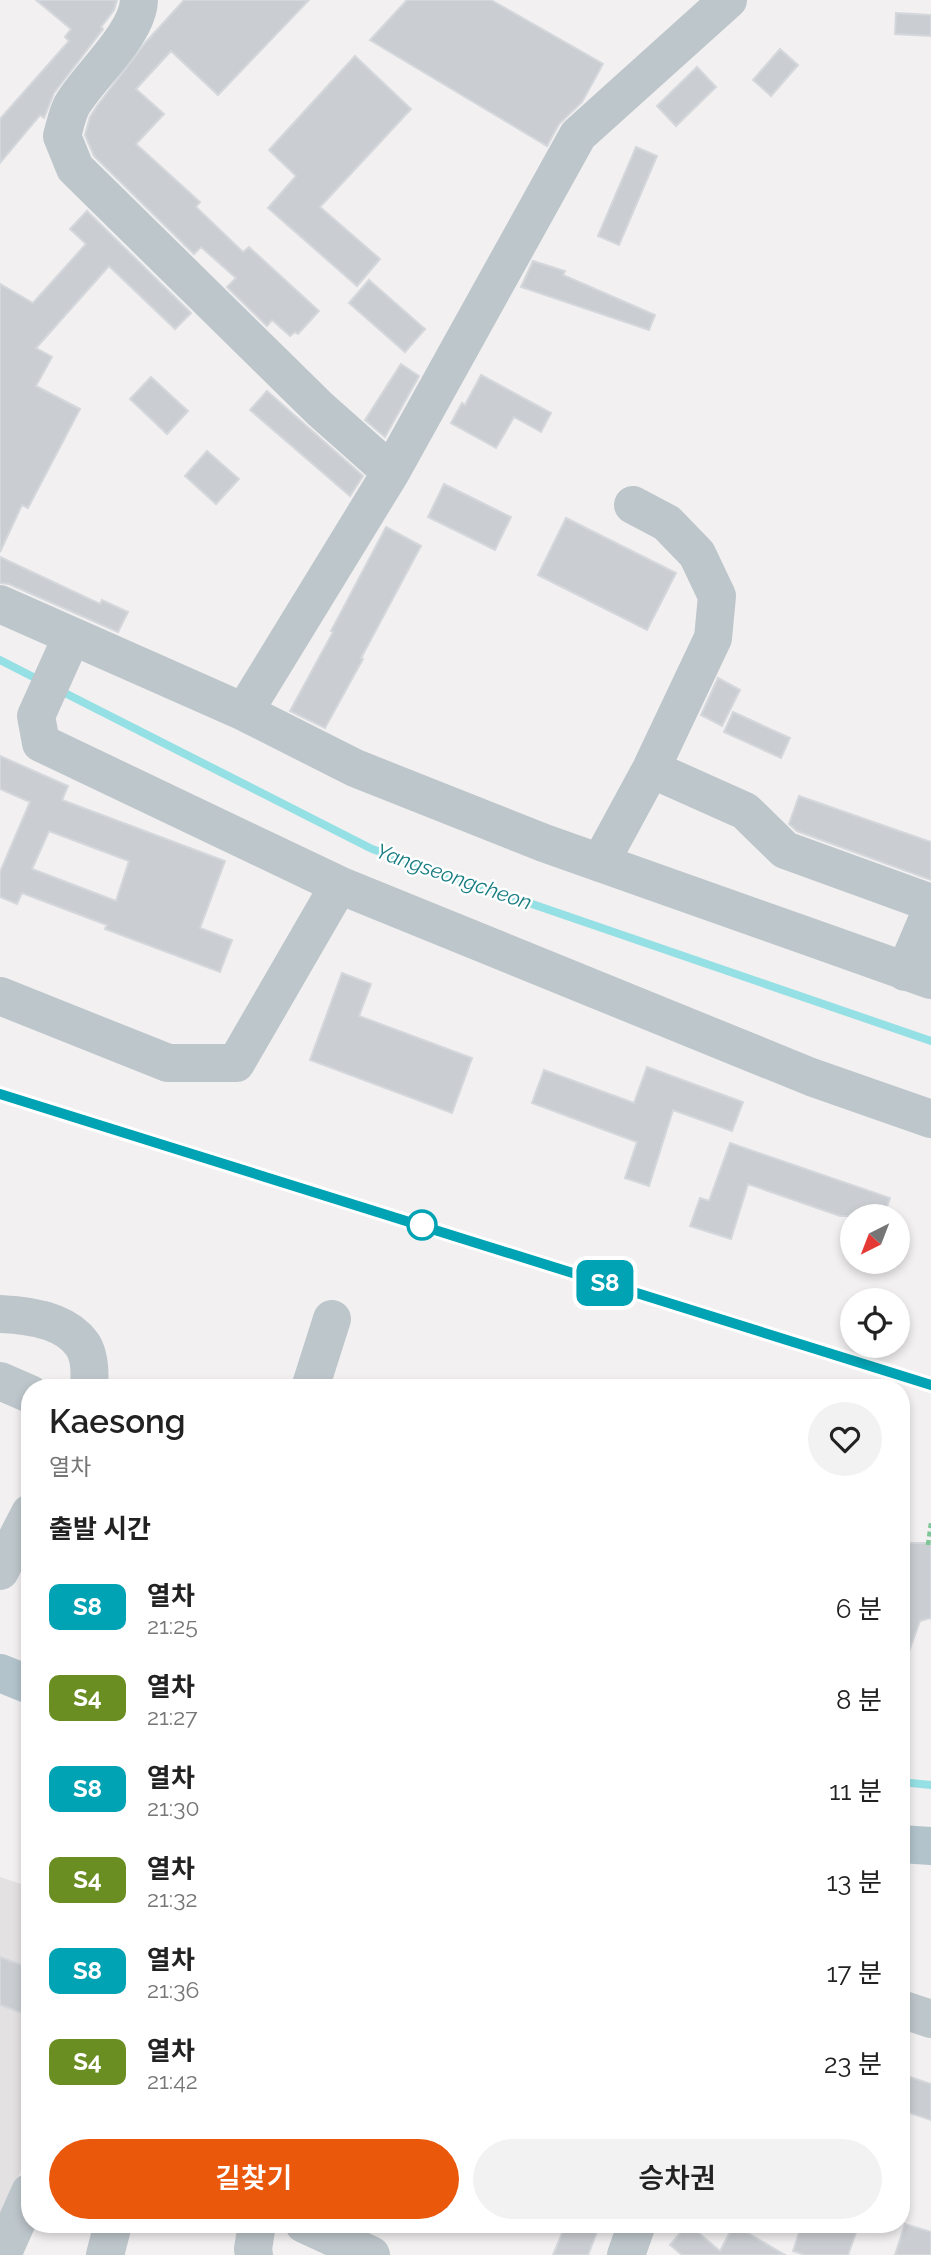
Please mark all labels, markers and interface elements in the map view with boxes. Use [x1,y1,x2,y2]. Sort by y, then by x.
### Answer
water label: Yangseongcheon [373,838,535,915]
north arrow [840,1204,910,1274]
map controls [840,1204,910,1358]
unlabelled marker [407,1210,437,1240]
line badge: S8 [574,1260,636,1306]
text: S8 [590,1268,620,1297]
button: locate [840,1288,910,1358]
text: Kaesong [49,1402,186,1441]
button: heart [808,1402,882,1476]
text: 열차 [49,1453,91,1480]
text: 출발 시간 [49,1514,151,1544]
text: 열차 [147,1581,195,1611]
text: S8 [73,1592,102,1621]
text: 6 분 [836,1594,882,1624]
text: 21:25 [147,1612,198,1639]
text: 열차 [147,1672,195,1702]
text: S4 [73,1683,102,1712]
text: 8 분 [836,1685,882,1715]
text: 21:27 [147,1703,197,1730]
text: 열차 [147,1763,195,1793]
text: S8 [73,1774,102,1803]
text: 11 분 [829,1776,882,1806]
text: 21:30 [147,1794,200,1821]
text: 열차 [147,1854,195,1884]
text: S4 [73,1865,102,1894]
text: 13 분 [826,1867,882,1897]
text: 21:32 [147,1885,197,1912]
text: 열차 [147,1945,195,1975]
text: S8 [73,1956,102,1985]
text: 17 분 [827,1958,882,1988]
text: 21:36 [147,1976,199,2003]
text: 열차 [147,2036,195,2066]
text: S4 [73,2047,102,2076]
text: 23 분 [824,2049,882,2079]
text: 21:42 [147,2067,198,2094]
button: 길찾기 [49,2139,459,2219]
button: 승차권 [473,2139,882,2219]

